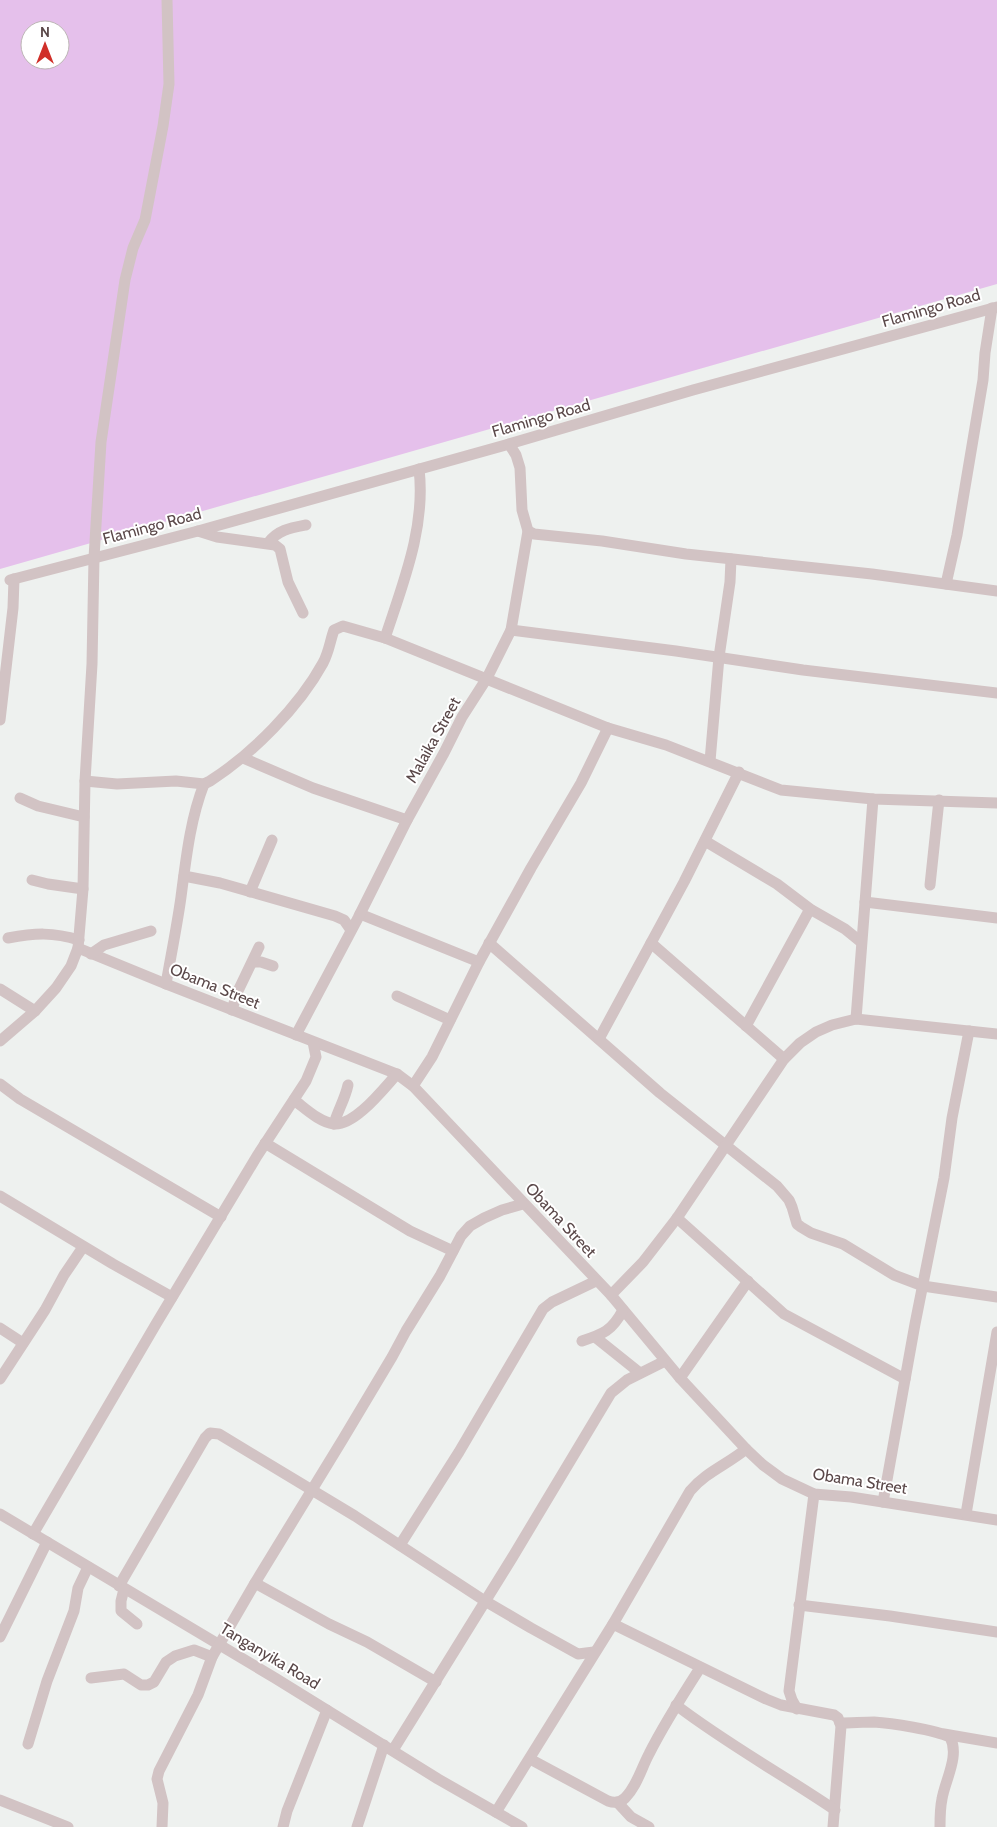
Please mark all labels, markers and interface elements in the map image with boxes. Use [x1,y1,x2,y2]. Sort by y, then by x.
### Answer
north arrow [20,20,70,70]
text: N [40,23,50,41]
street label: Flamingo Road [880,285,982,331]
street label: Flamingo Road [490,395,592,441]
street label: Flamingo Road [101,504,203,548]
street label: Malaika Street [402,693,465,786]
street label: Obama Street [167,959,263,1013]
street label: Obama Street [522,1179,601,1262]
street label: Obama Street [811,1464,909,1498]
street label: Tanganyika Road [217,1619,323,1693]

